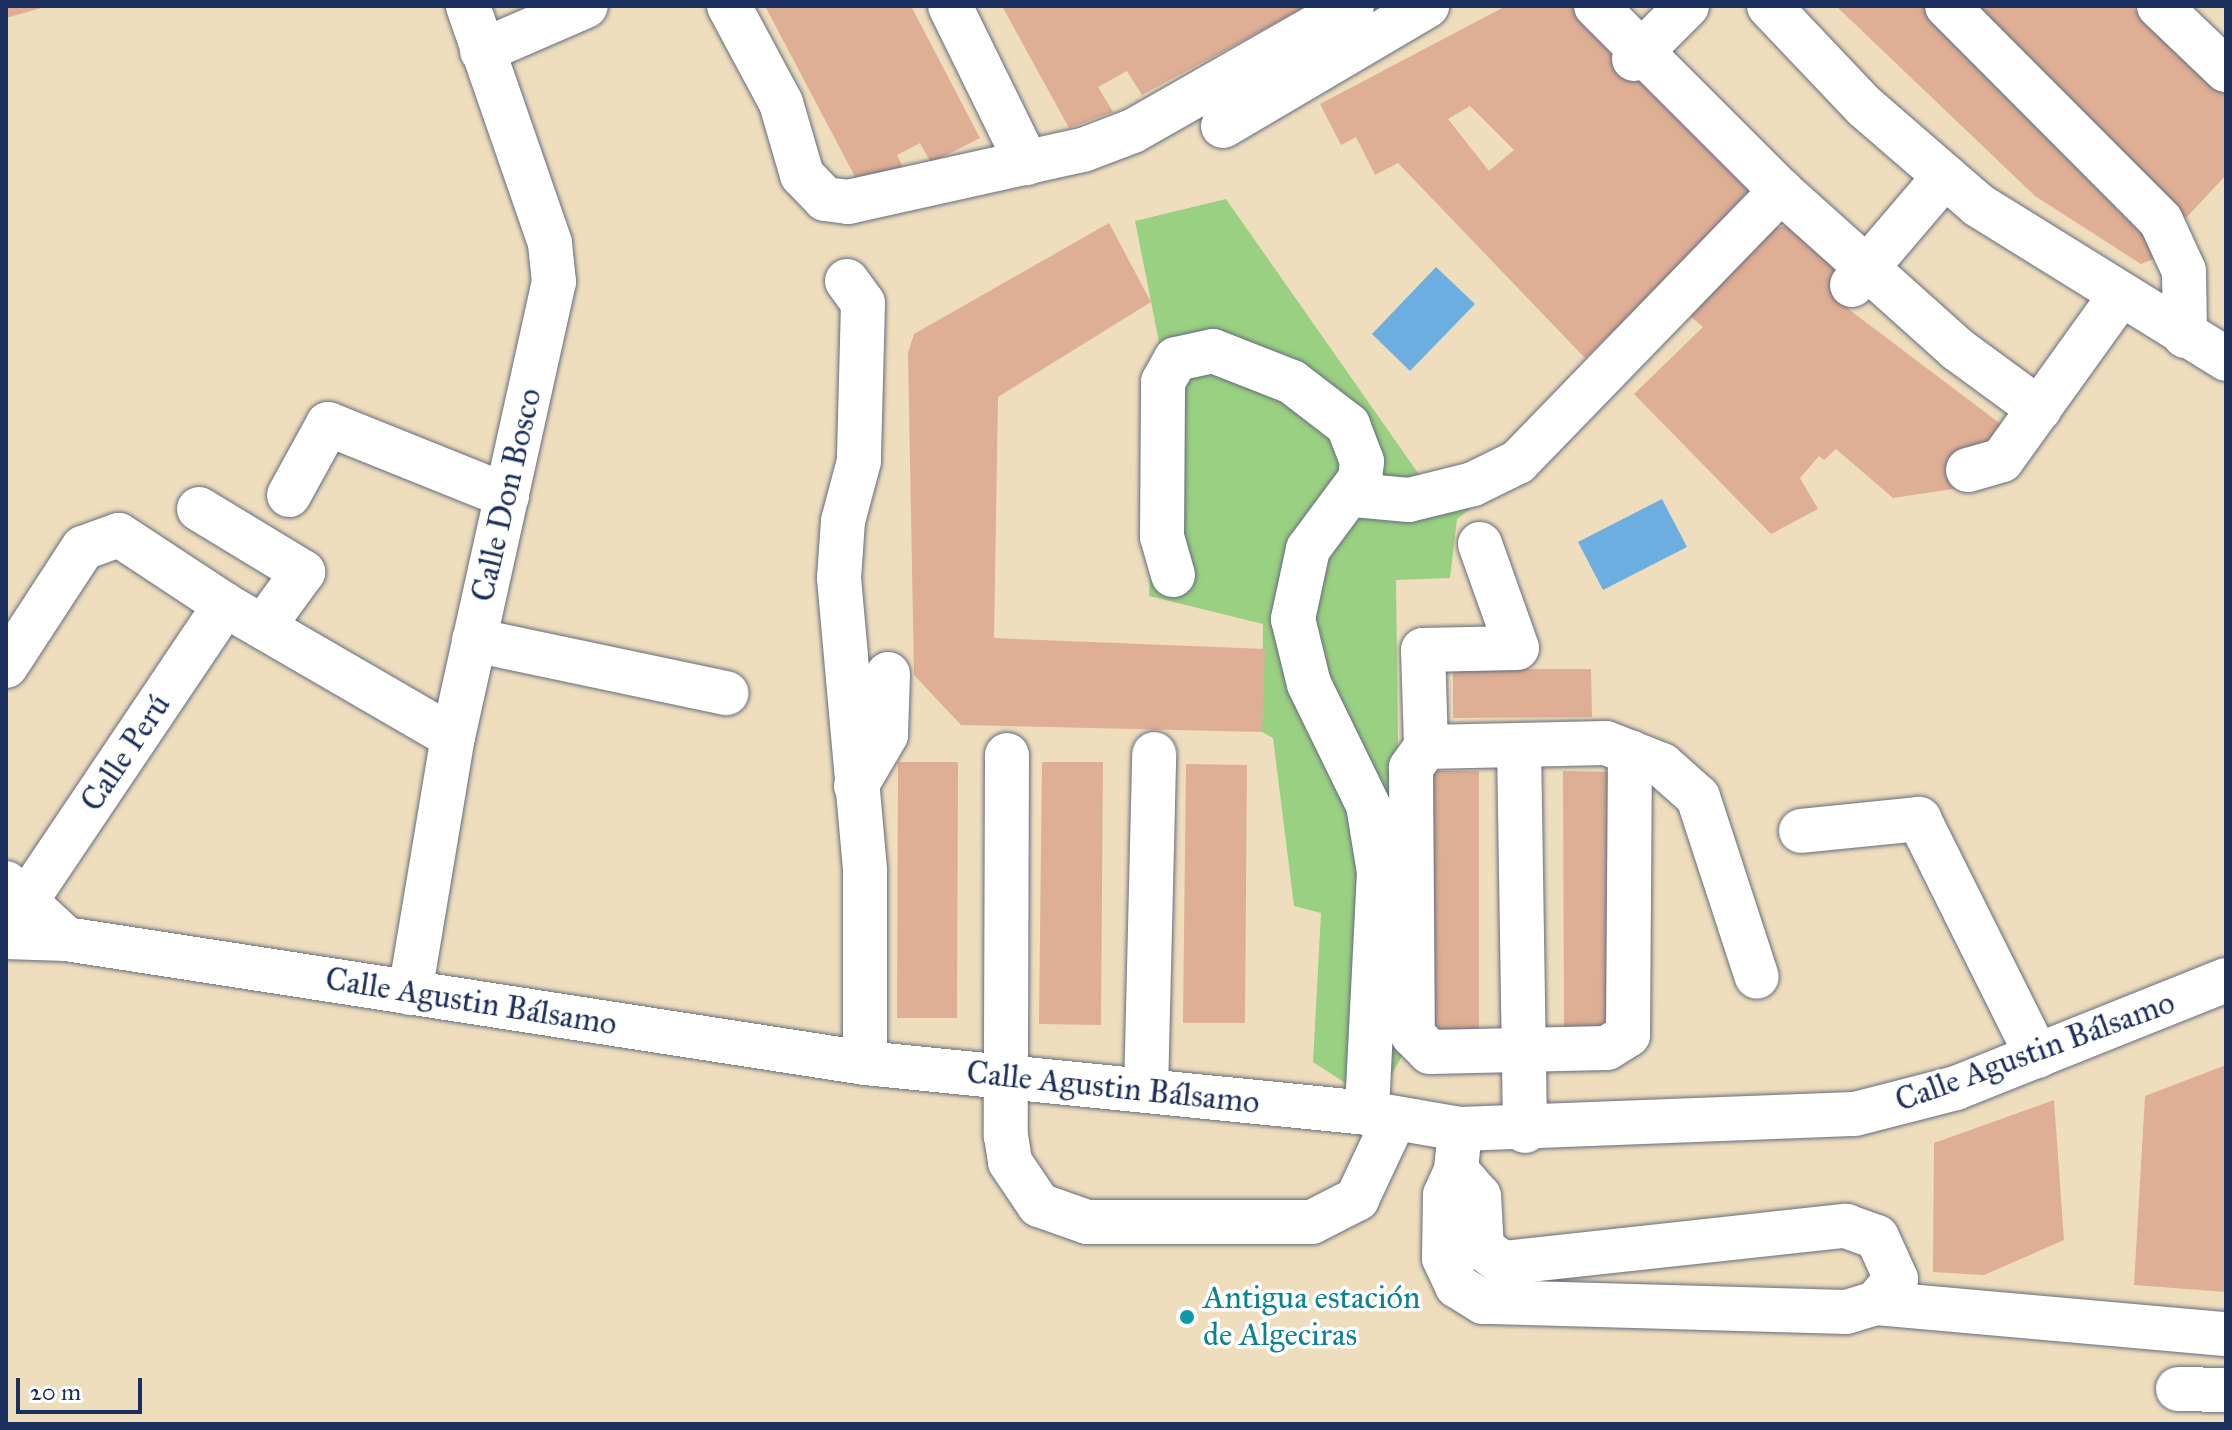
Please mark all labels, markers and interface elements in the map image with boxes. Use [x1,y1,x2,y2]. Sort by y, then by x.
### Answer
street label: Calle Don Bosco [464,385,550,605]
street label: Calle Perú [73,687,179,819]
street label: Calle Agustin Bálsamo [323,960,619,1044]
street label: Calle Agustin Bálsamo [1890,984,2180,1120]
street label: Calle Agustin Bálsamo [965,1054,1261,1122]
place label: Antigua estación de Algeciras [1203,1280,1420,1355]
marker: Antigua estación de Algeciras [1178,1308,1196,1326]
scale bar [20,1362,146,1412]
text: 20 m [30,1377,81,1407]

